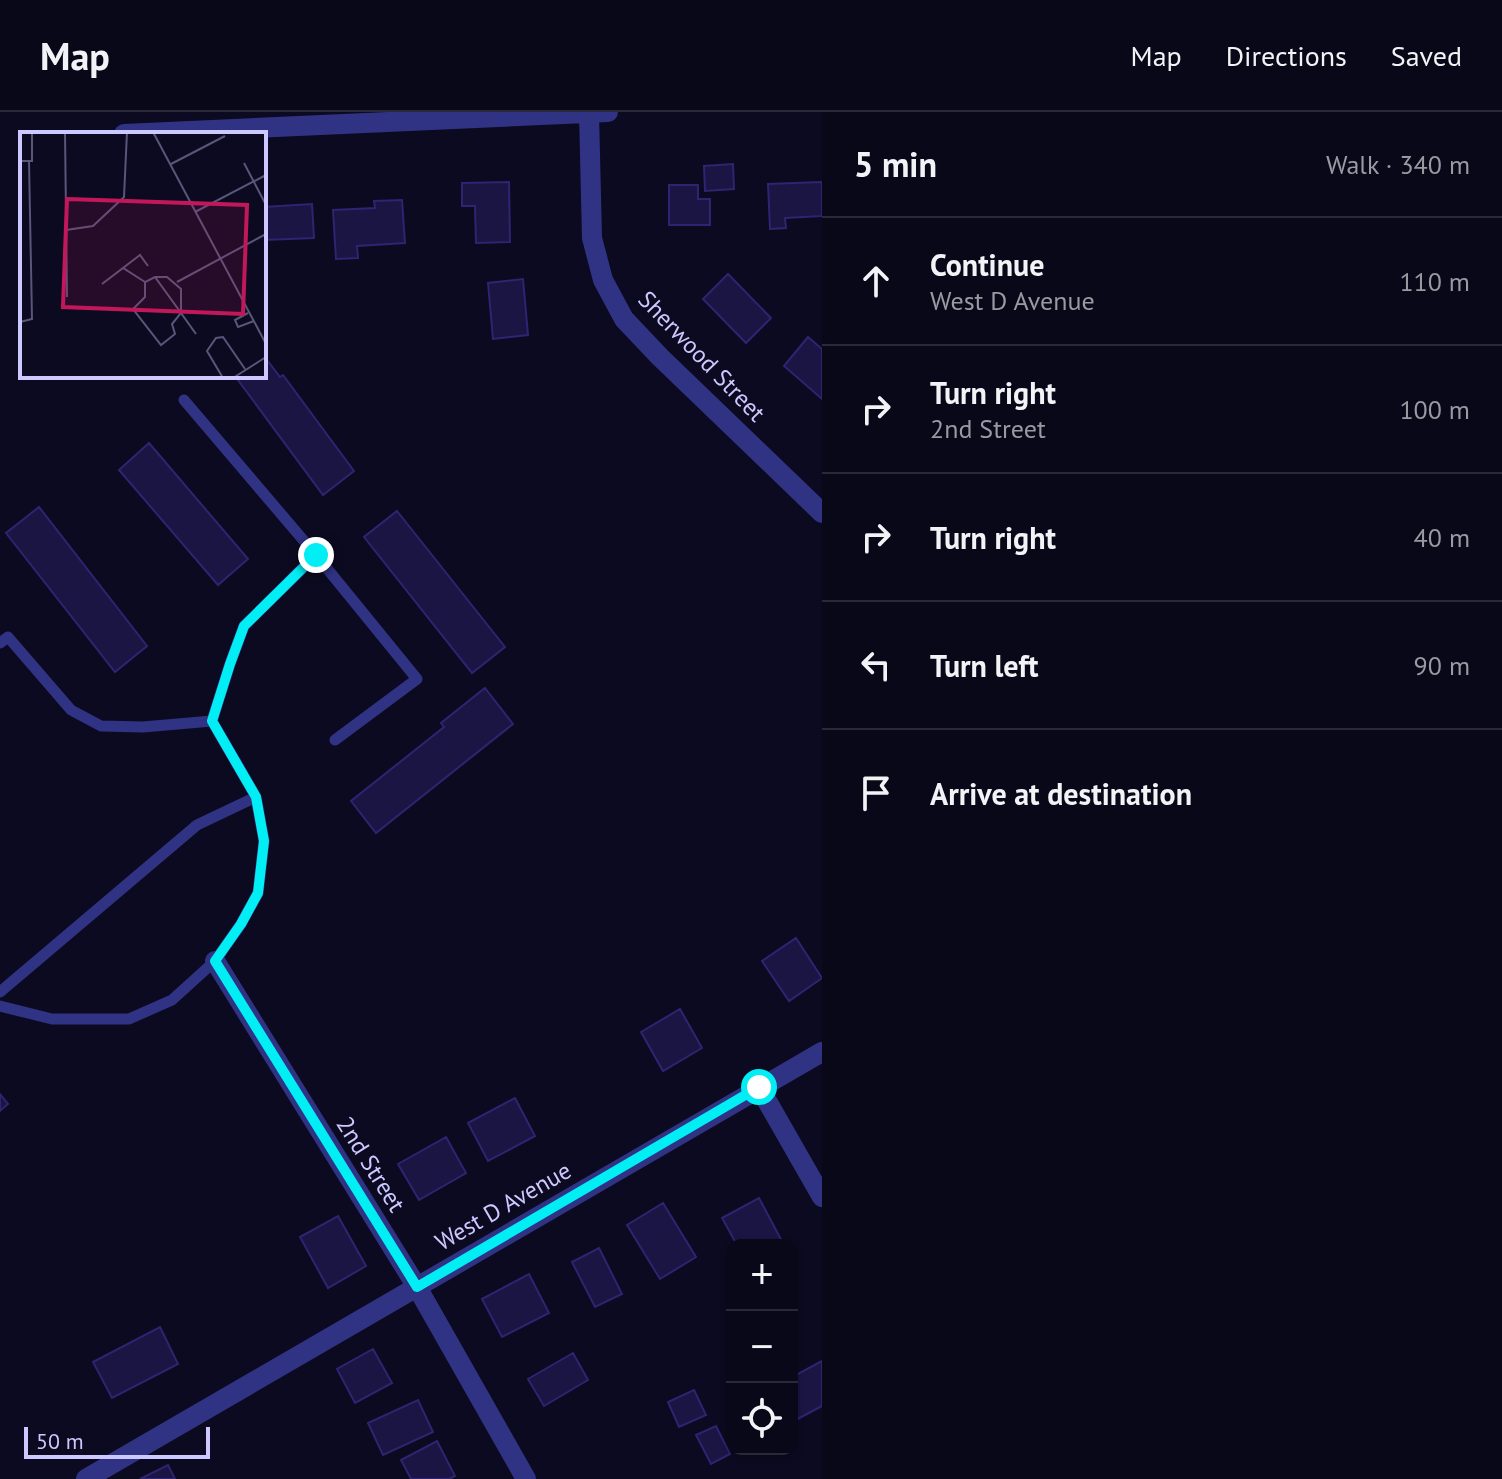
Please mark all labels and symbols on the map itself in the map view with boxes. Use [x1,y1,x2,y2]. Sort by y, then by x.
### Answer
inset map [20,132,266,378]
street label: Sherwood Street [632,284,772,428]
route end [298,537,334,573]
route start [741,1069,777,1105]
street label: 2nd Street [330,1110,412,1218]
street label: West D Avenue [429,1155,577,1257]
scale bar [24,1423,210,1459]

